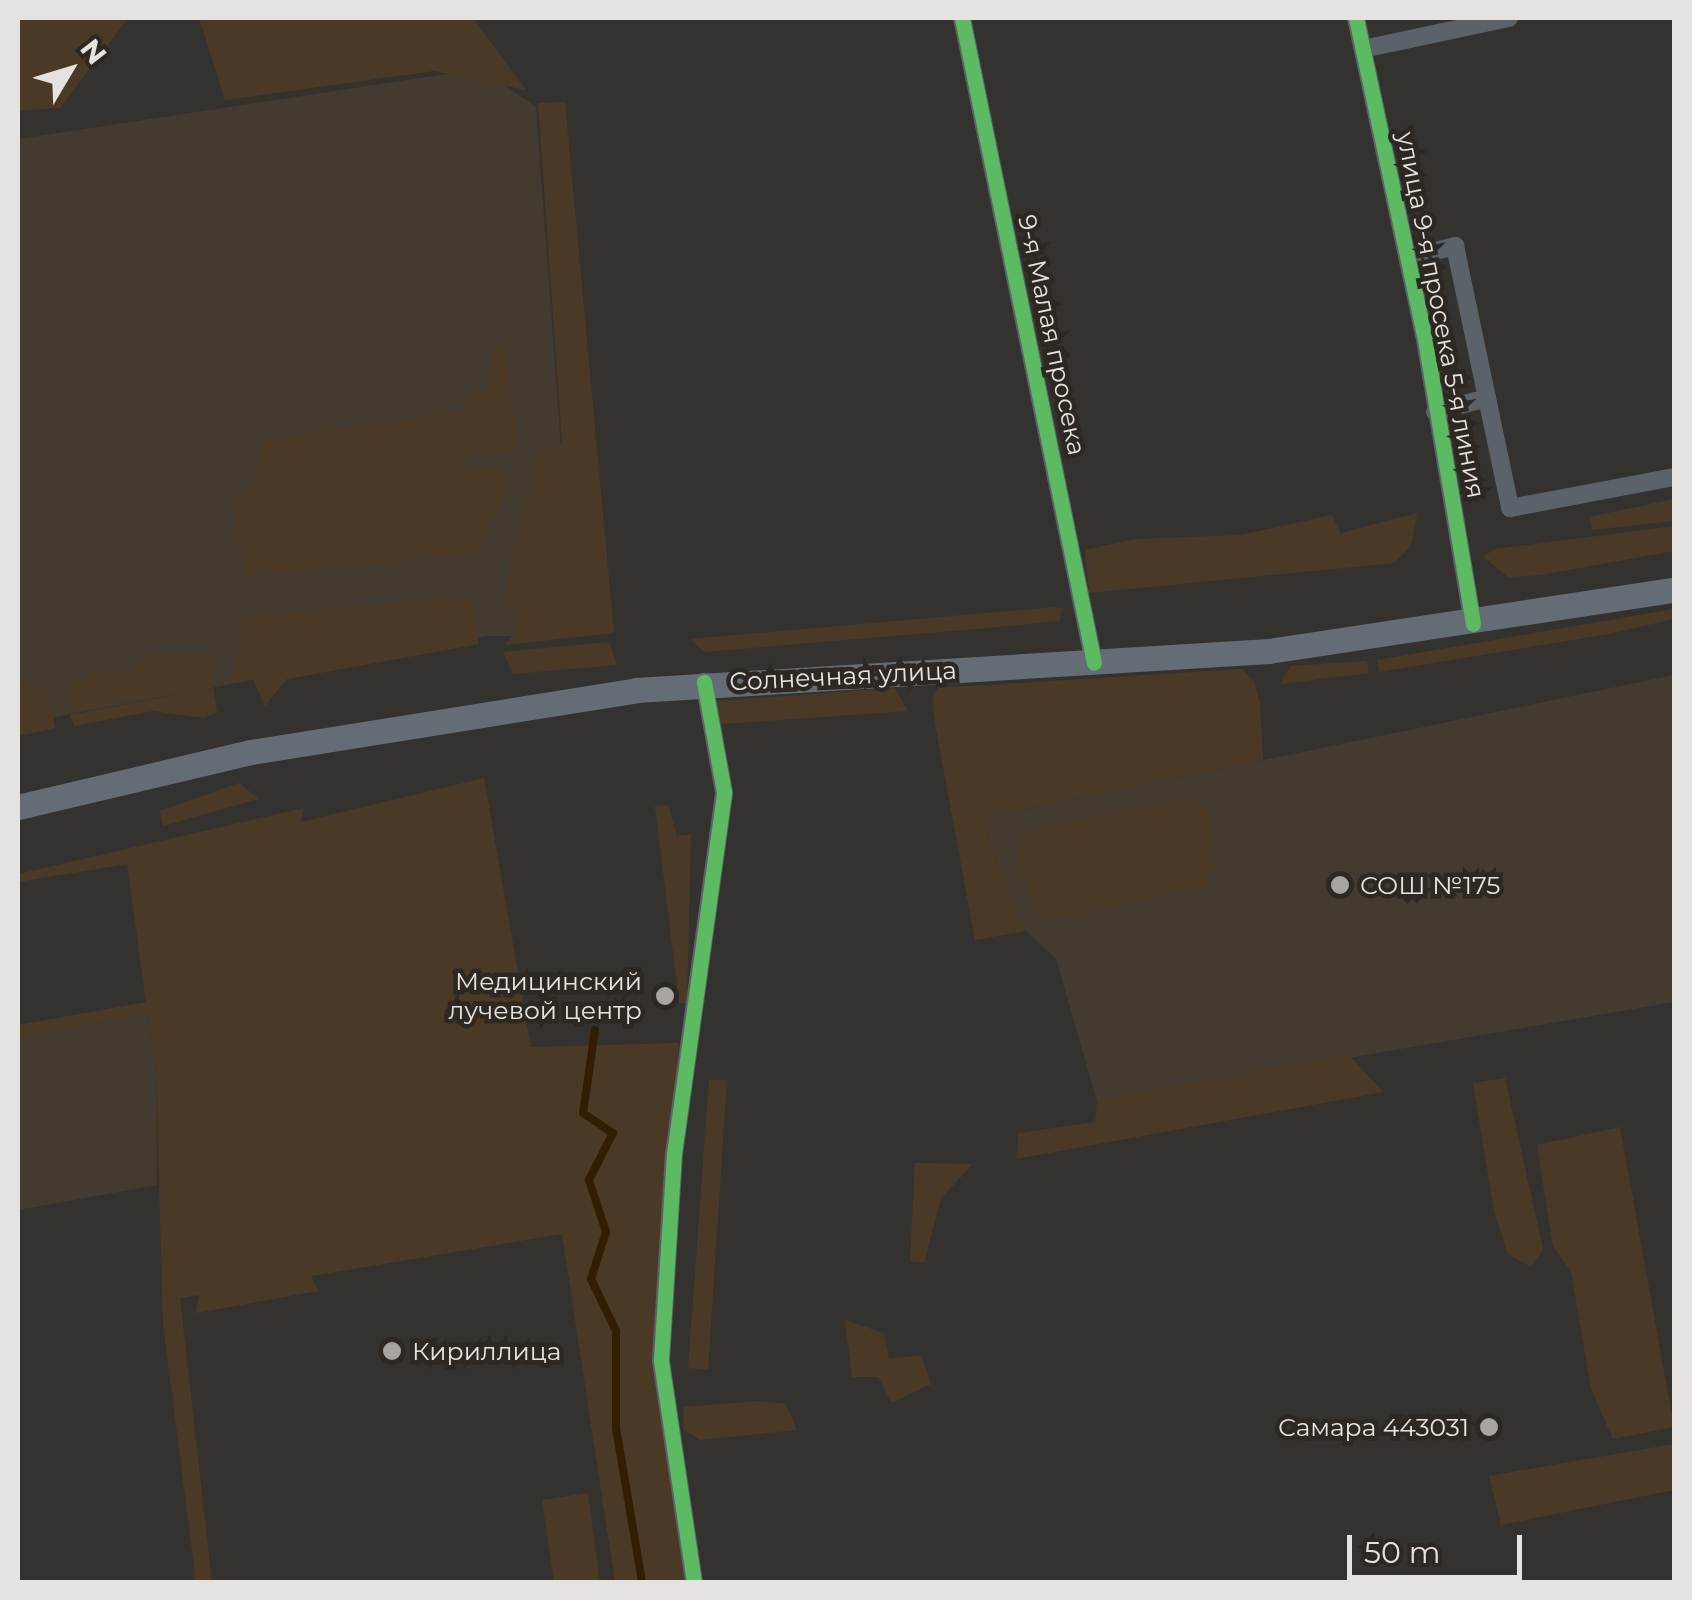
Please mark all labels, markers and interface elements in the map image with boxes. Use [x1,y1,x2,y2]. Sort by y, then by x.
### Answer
north arrow [20,20,120,120]
text: N [73,32,114,71]
street label: улица 9-я просека 5-я линия [1391,129,1491,501]
street label: 9-я Малая просека [1012,212,1092,458]
street label: Солнечная улица [729,655,957,697]
place label: СОШ №175 [1360,870,1500,900]
marker: СОШ №175 [1329,874,1351,896]
place label: Медицинский лучевой центр [449,967,642,1026]
marker: Медицинский лучевой центр [652,983,678,1009]
place label: Кириллица [412,1336,561,1366]
marker: Кириллица [381,1340,403,1362]
place label: Самара 443031 [1278,1412,1469,1442]
marker: Самара 443031 [1478,1416,1500,1438]
scale bar [1352,1515,1527,1577]
text: 50 m [1364,1534,1441,1571]

